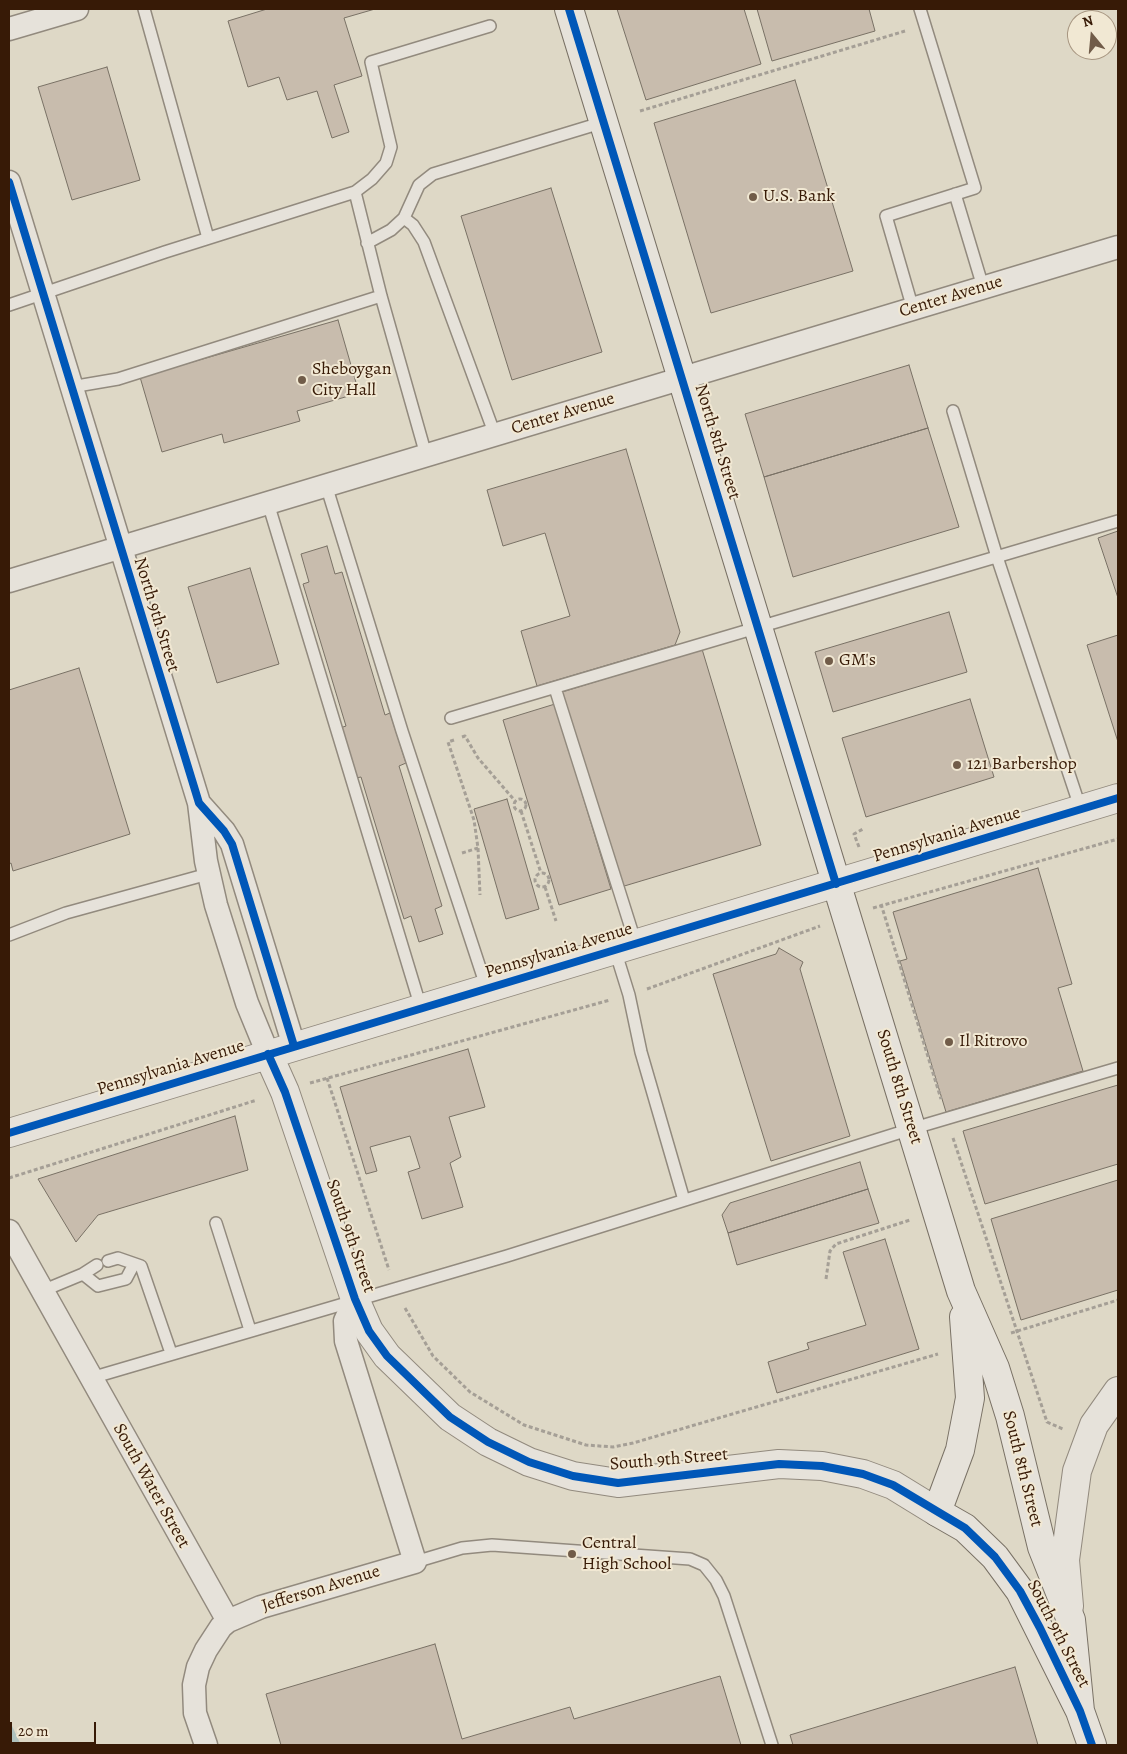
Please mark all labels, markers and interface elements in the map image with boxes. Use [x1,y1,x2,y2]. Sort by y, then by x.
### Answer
north arrow [1067,10,1117,60]
text: N [1080,11,1095,32]
place label: U.S. Bank [763,186,835,208]
marker: U.S. Bank [747,191,759,203]
street label: Center Avenue [897,271,1005,323]
place label: Sheboygan City Hall [312,359,392,402]
marker: Sheboygan City Hall [296,374,308,386]
street label: North 8th Street [689,382,745,502]
street label: Center Avenue [509,388,617,440]
street label: North 9th Street [128,555,184,675]
place label: GM's [839,650,876,672]
marker: GM's [823,655,835,667]
place label: 121 Barbershop [967,754,1077,776]
marker: 121 Barbershop [951,759,963,771]
street label: Pennsylvania Avenue [871,802,1023,868]
street label: Pennsylvania Avenue [483,918,635,984]
street label: South 8th Street [871,1027,927,1147]
place label: Il Ritrovo [959,1031,1027,1053]
street label: Pennsylvania Avenue [95,1035,247,1101]
marker: Il Ritrovo [943,1036,955,1048]
street label: South 9th Street [320,1176,380,1296]
street label: South 8th Street [997,1409,1047,1529]
street label: South Water Street [108,1420,194,1552]
street label: South 9th Street [609,1444,729,1476]
place label: Central High School [582,1533,671,1576]
marker: Central High School [566,1548,578,1560]
street label: Jefferson Avenue [259,1561,383,1617]
street label: South 9th Street [1021,1576,1095,1692]
scale bar [12,1712,99,1744]
text: 20 m [18,1721,49,1741]

